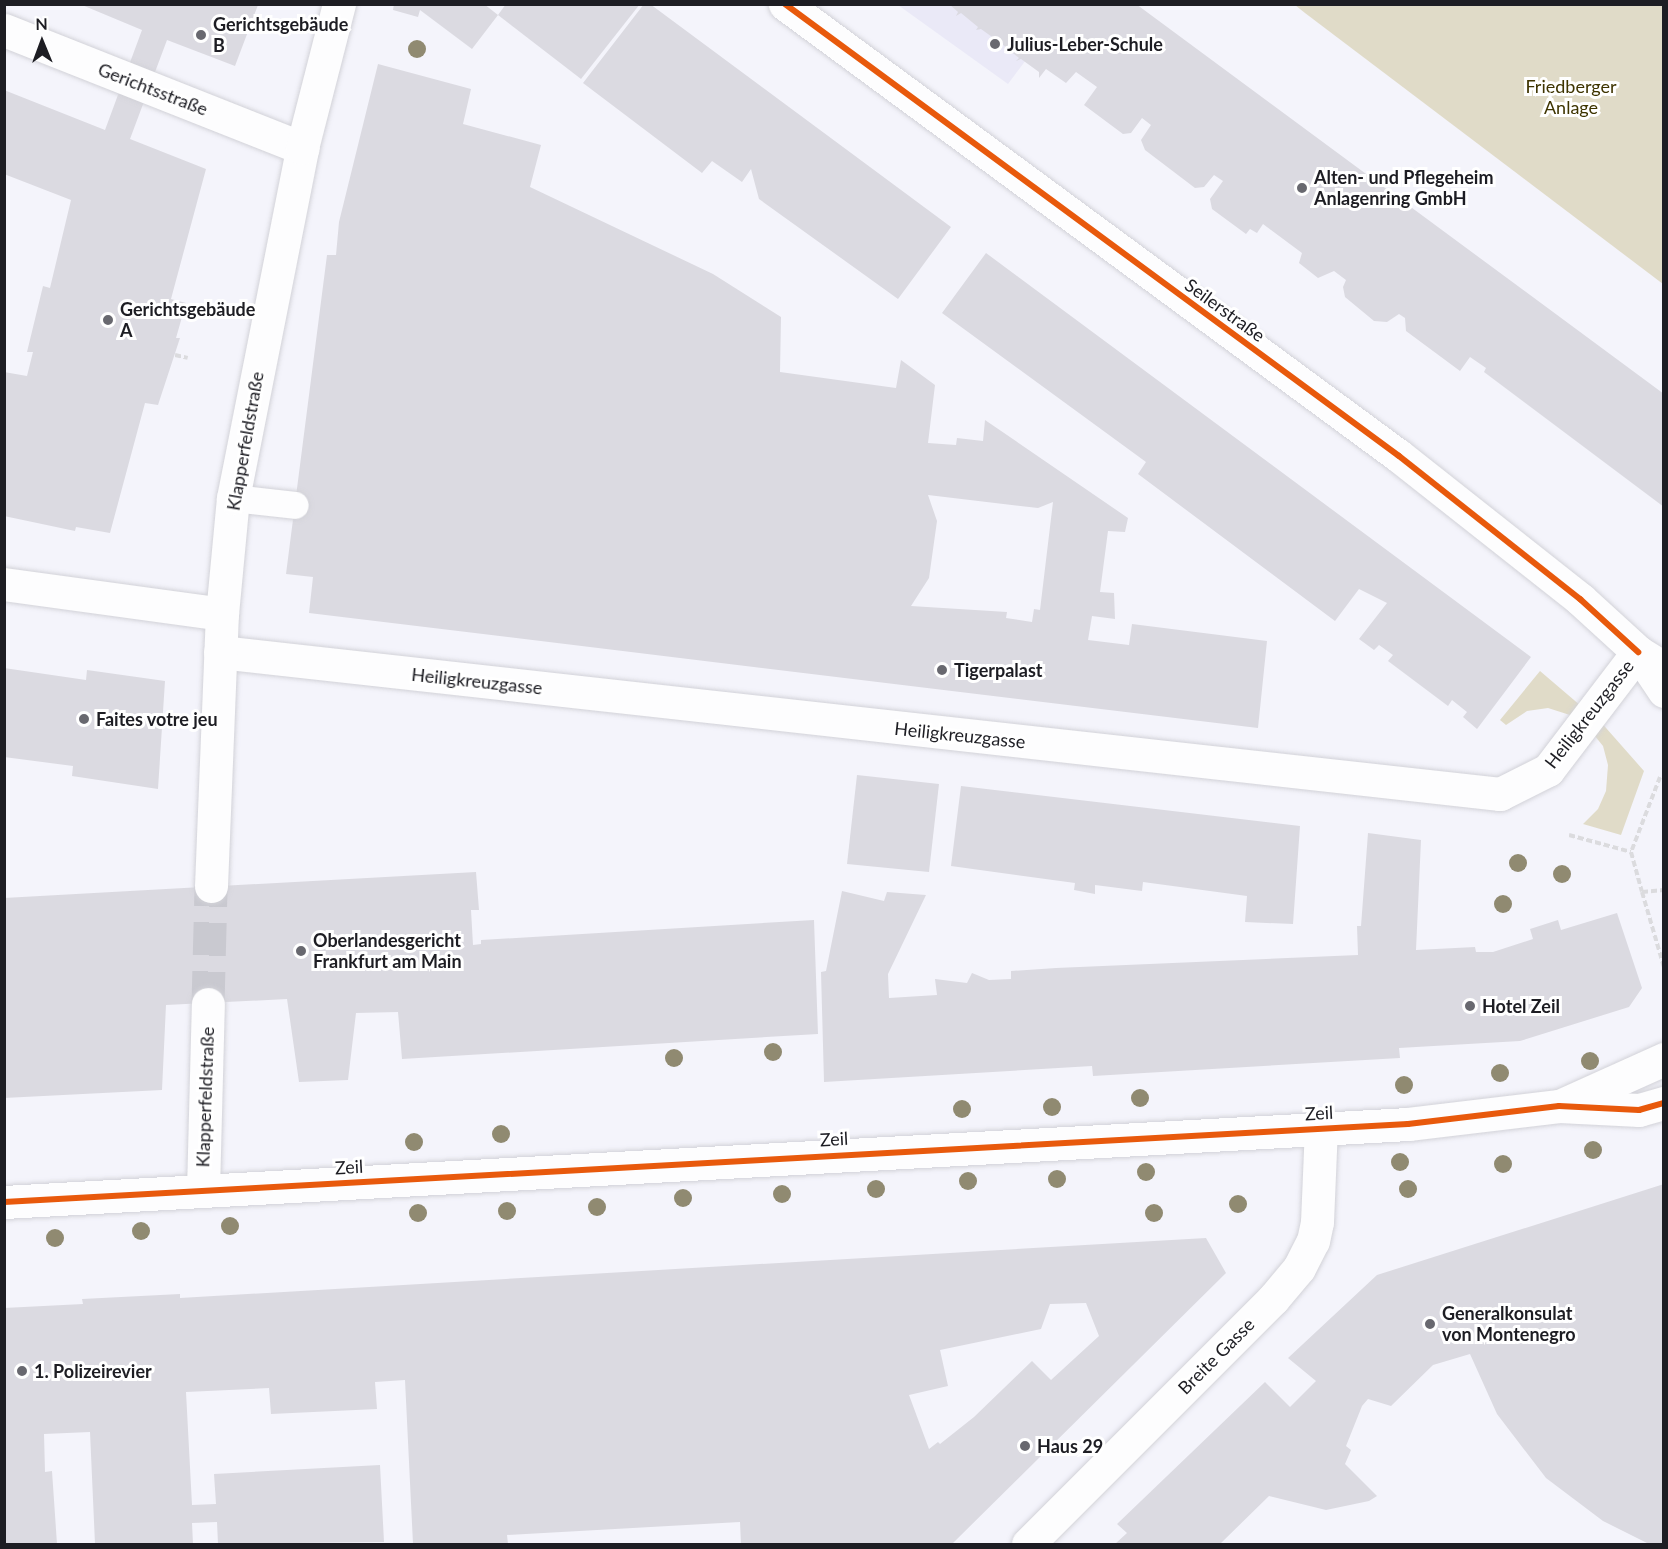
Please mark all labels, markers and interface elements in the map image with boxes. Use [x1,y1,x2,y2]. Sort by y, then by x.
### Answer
north arrow [12,12,72,72]
text: N [35,14,48,33]
place label: Gerichtsgebäude B [213,14,348,57]
marker: Gerichtsgebäude B [194,28,208,42]
place label: Julius-Leber-Schule [1007,33,1163,55]
marker: Julius-Leber-Schule [988,37,1002,51]
street label: Gerichtsstraße [95,58,211,120]
park label: Friedberger Anlage [1525,76,1617,118]
place label: Alten- und Pflegeheim Anlagenring GmbH [1314,167,1493,210]
marker: Alten- und Pflegeheim Anlagenring GmbH [1295,181,1309,195]
street label: Seilerstraße [1181,274,1269,346]
place label: Gerichtsgebäude A [120,299,255,342]
marker: Gerichtsgebäude A [101,313,115,327]
street label: Klapperfeldstraße [222,370,268,512]
street label: Heiligkreuzgasse [1540,655,1638,773]
place label: Tigerpalast [954,659,1043,681]
street label: Heiligkreuzgasse [410,663,544,699]
marker: Tigerpalast [935,663,949,677]
place label: Faites votre jeu [96,708,218,730]
marker: Faites votre jeu [77,712,91,726]
street label: Heiligkreuzgasse [893,717,1027,753]
place label: Oberlandesgericht Frankfurt am Main [313,930,462,972]
marker: Oberlandesgericht Frankfurt am Main [294,944,308,958]
place label: Hotel Zeil [1482,995,1560,1017]
marker: Hotel Zeil [1463,999,1477,1013]
street label: Klapperfeldstraße [192,1026,218,1168]
street label: Zeil [1304,1101,1334,1125]
street label: Zeil [819,1127,849,1151]
street label: Zeil [334,1155,364,1179]
place label: Generalkonsulat von Montenegro [1442,1303,1575,1346]
street label: Breite Gasse [1173,1313,1259,1399]
marker: Generalkonsulat von Montenegro [1423,1317,1437,1331]
place label: 1. Polizeirevier [34,1360,152,1382]
marker: 1. Polizeirevier [15,1364,29,1378]
place label: Haus 29 [1037,1435,1103,1457]
marker: Haus 29 [1018,1439,1032,1453]

